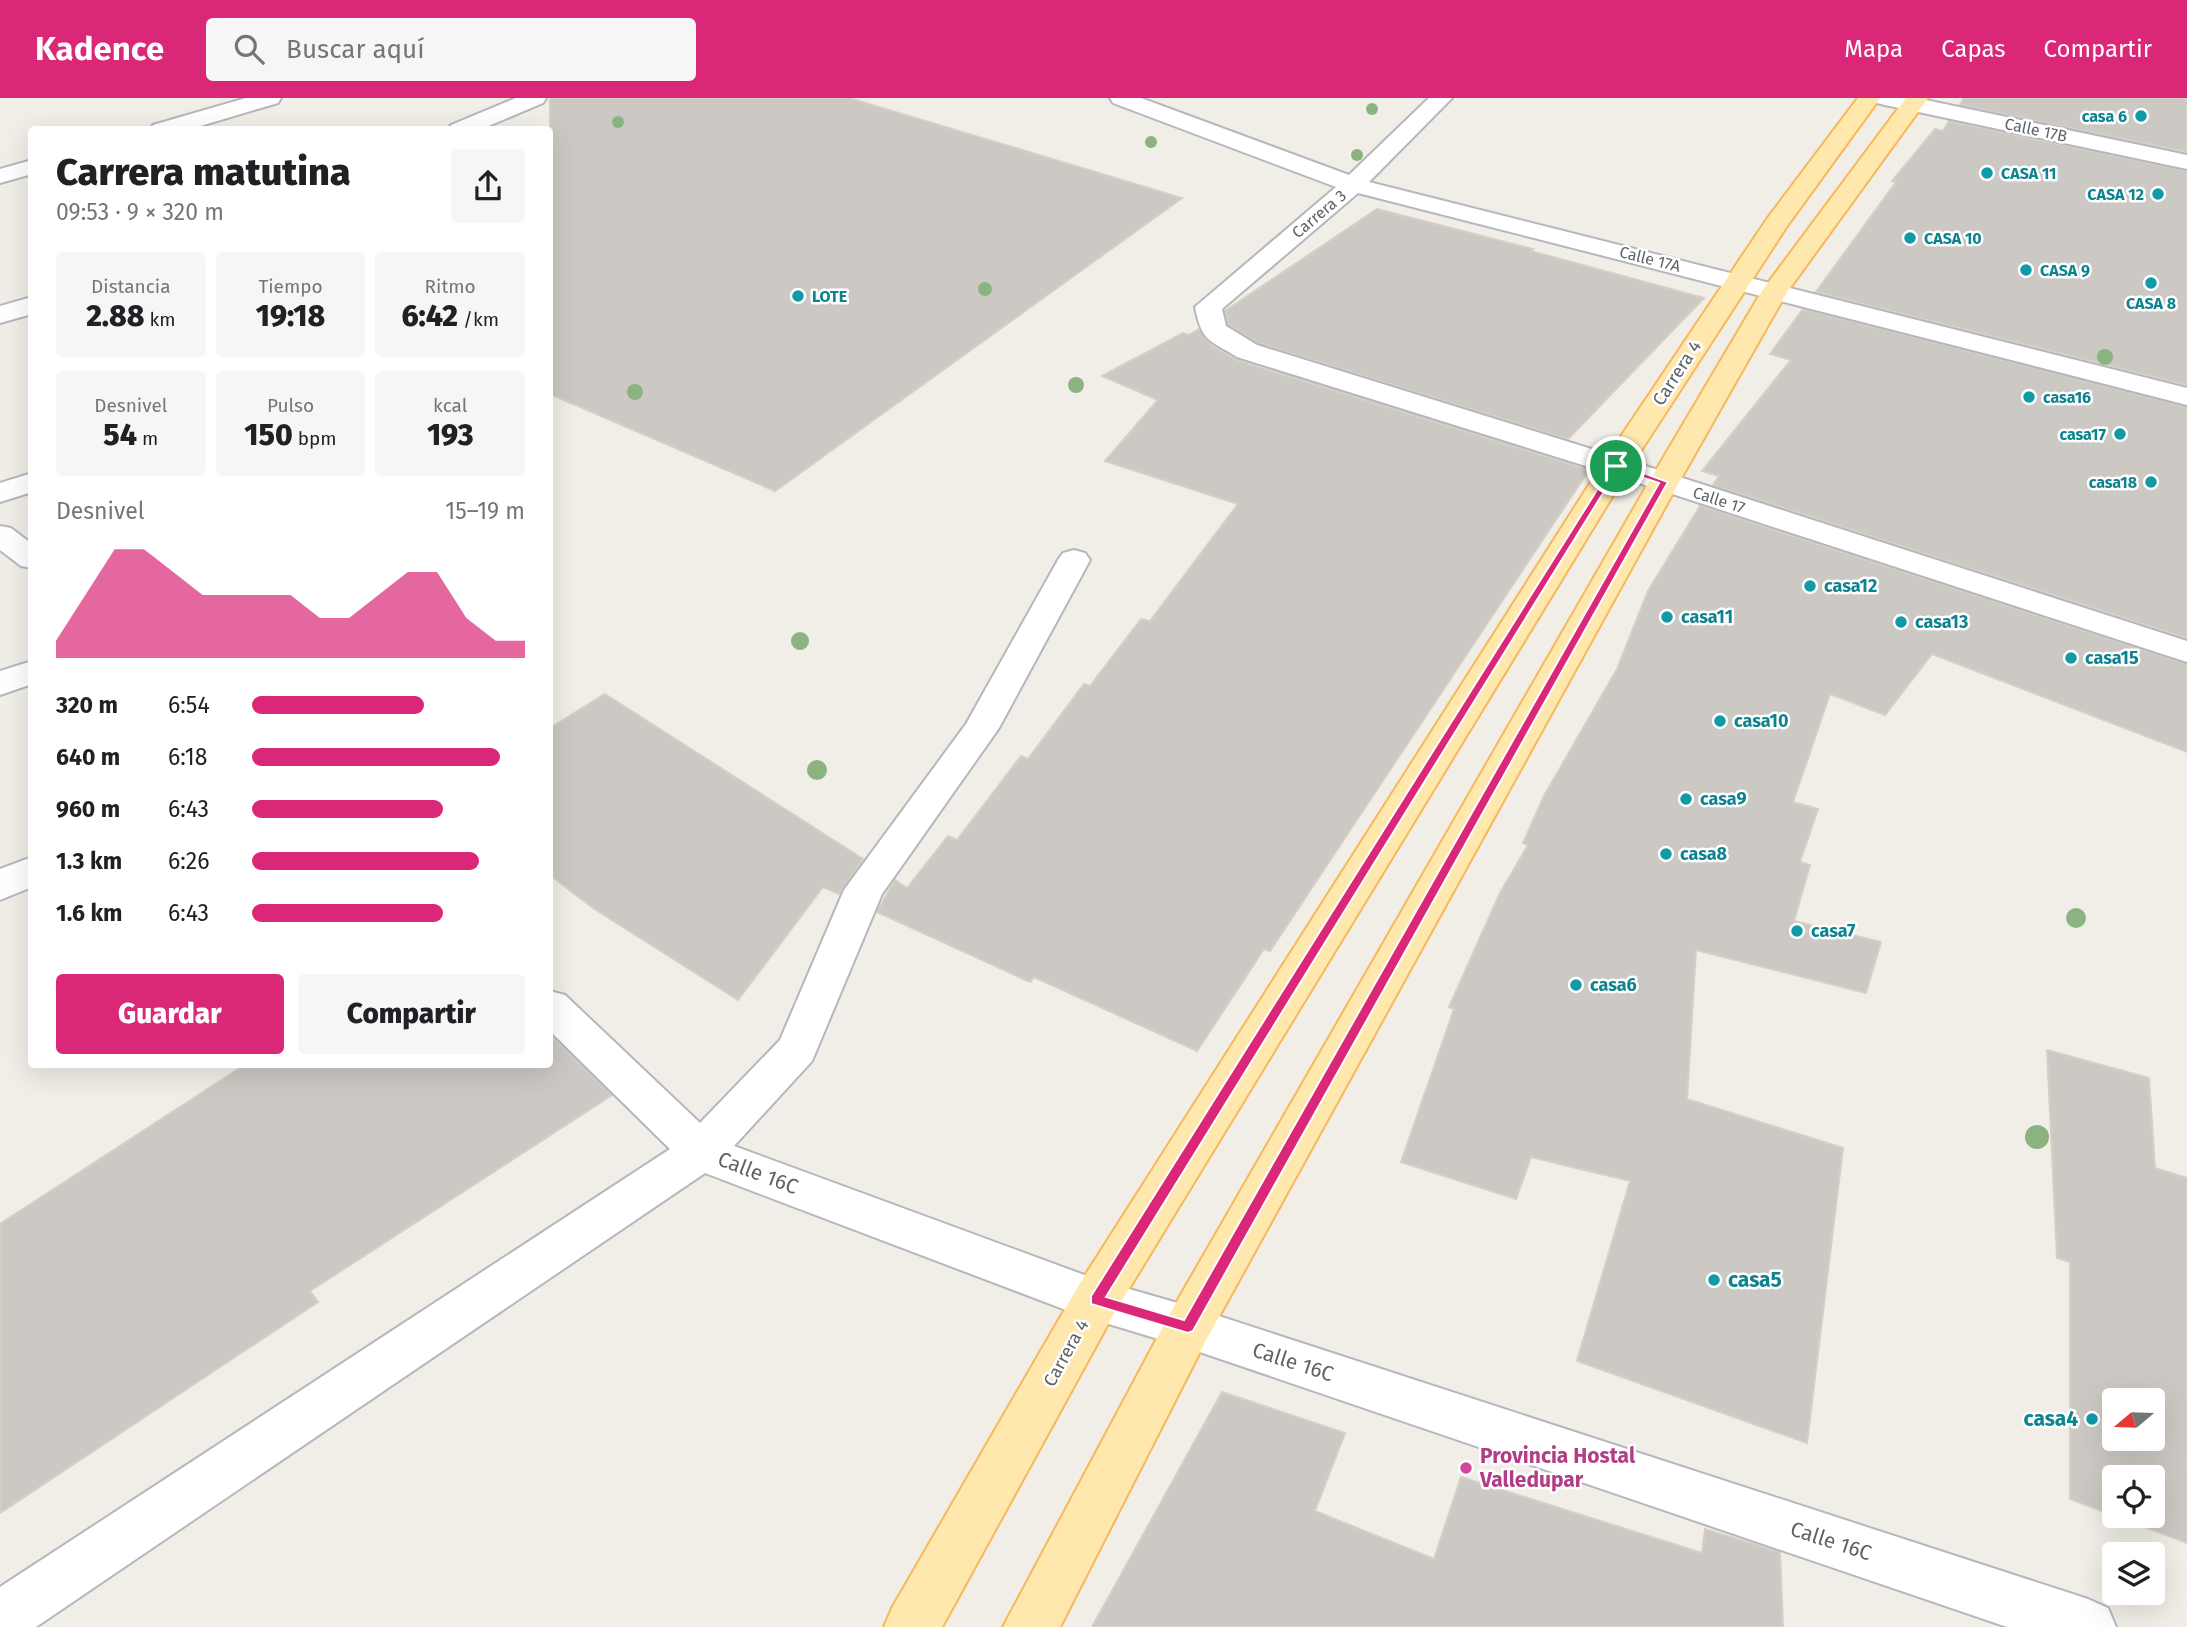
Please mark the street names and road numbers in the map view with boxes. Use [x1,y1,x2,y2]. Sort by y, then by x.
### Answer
street label: Calle 17B [2003,114,2069,146]
street label: Carrera 3 [1288,186,1350,242]
street label: Calle 17A [1617,242,1683,276]
street label: Carrera 4 [1648,336,1706,410]
street label: Calle 17 [1691,483,1747,517]
street label: Calle 16C [714,1146,802,1200]
street label: Carrera 4 [1039,1315,1094,1390]
street label: Calle 16C [1249,1337,1337,1387]
street label: Calle 16C [1787,1516,1875,1566]

